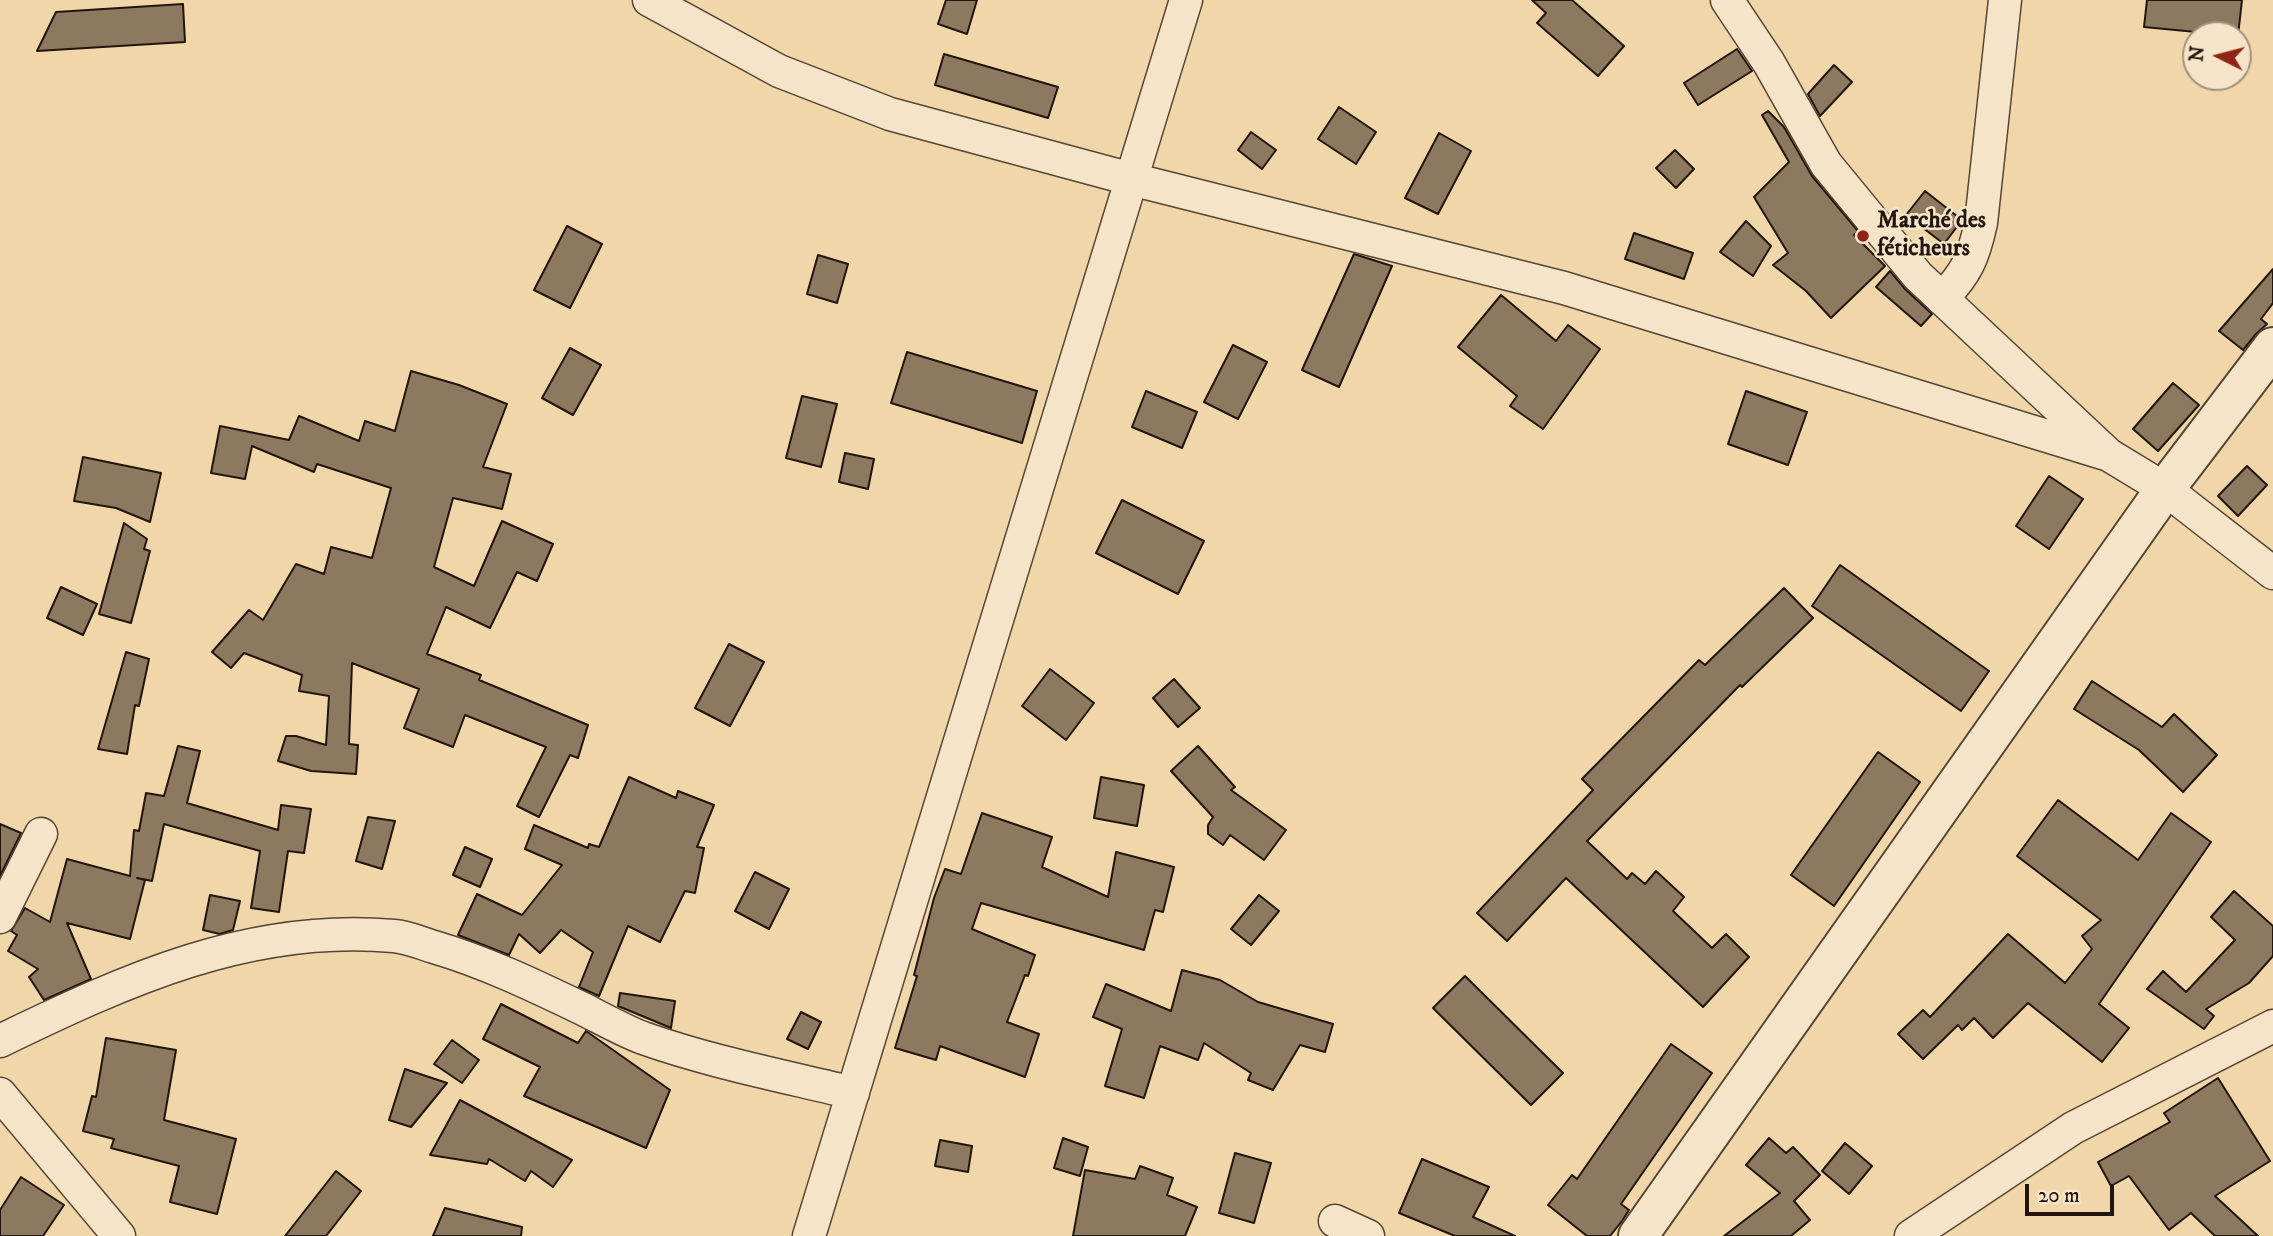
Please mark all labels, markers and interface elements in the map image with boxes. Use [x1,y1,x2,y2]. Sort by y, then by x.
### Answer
north arrow [2182,21,2252,91]
text: N [2185,45,2210,63]
place label: Marché des féticheurs [1877,208,1986,264]
marker: Marché des féticheurs [1855,228,1871,244]
scale bar [2028,1170,2117,1214]
text: 20 m [2038,1183,2080,1209]

